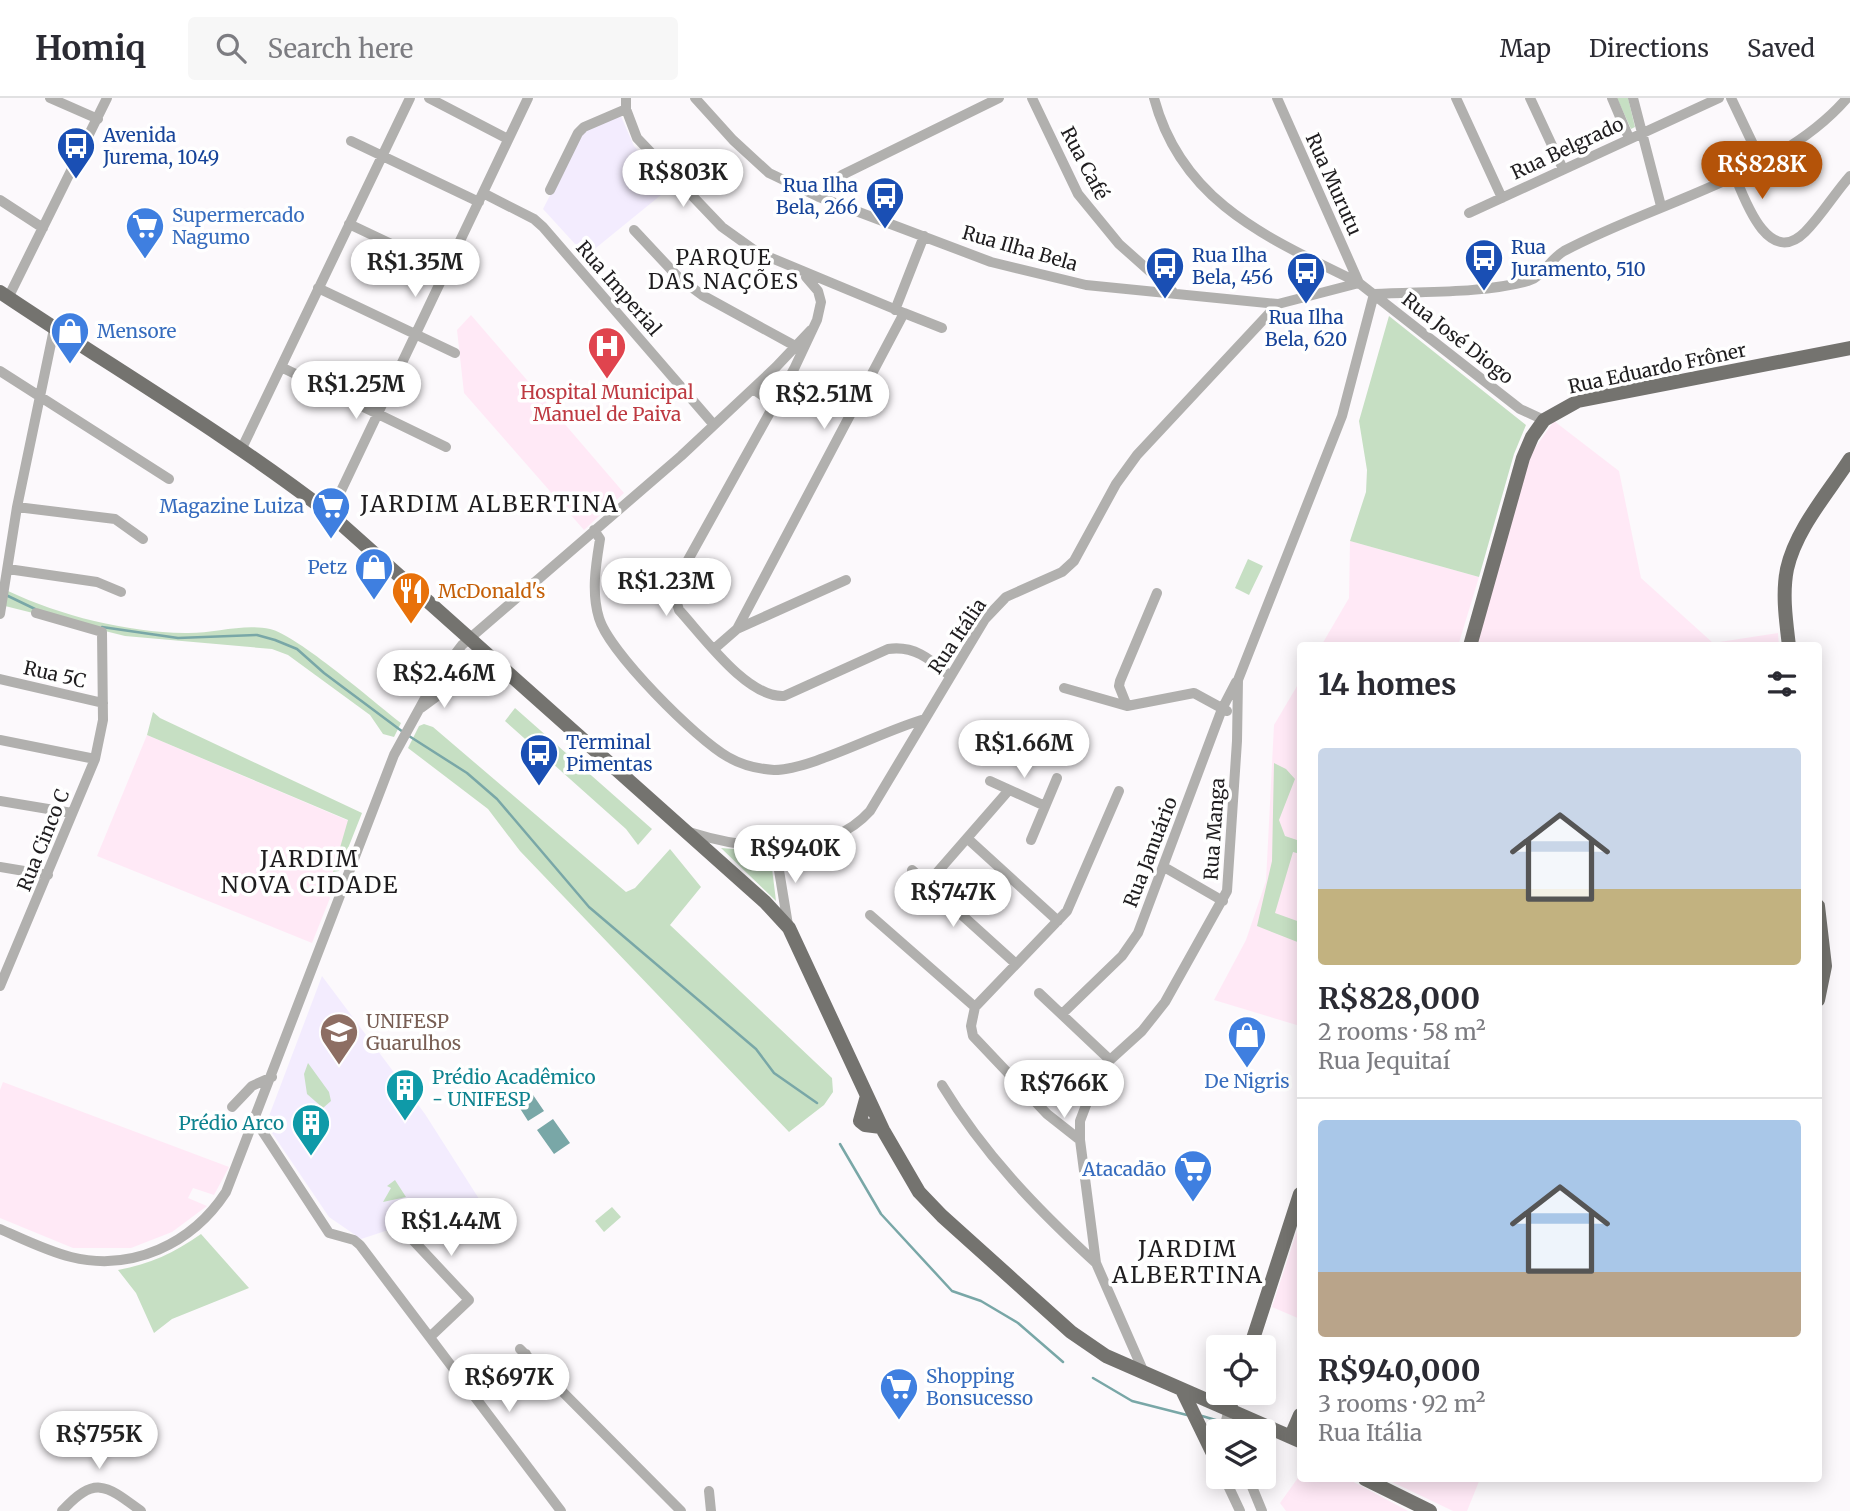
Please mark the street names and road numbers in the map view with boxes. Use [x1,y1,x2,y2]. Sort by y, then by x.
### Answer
street label: Rua Belgrado [1507,111,1627,185]
street label: Rua Café [1056,122,1114,204]
street label: Rua Murutu [1301,129,1367,239]
street label: Rua Ilha Bela [960,220,1080,276]
street label: Rua Imperial [571,236,667,340]
street label: Rua José Diogo [1397,287,1519,389]
street label: Rua Eduardo Frôner [1566,337,1749,399]
street label: Rua Itália [923,594,991,678]
street label: Rua 5C [21,655,89,693]
street label: Rua Manga [1198,777,1230,881]
street label: Rua Cinco C [12,785,74,895]
street label: Rua Januário [1118,793,1182,911]

